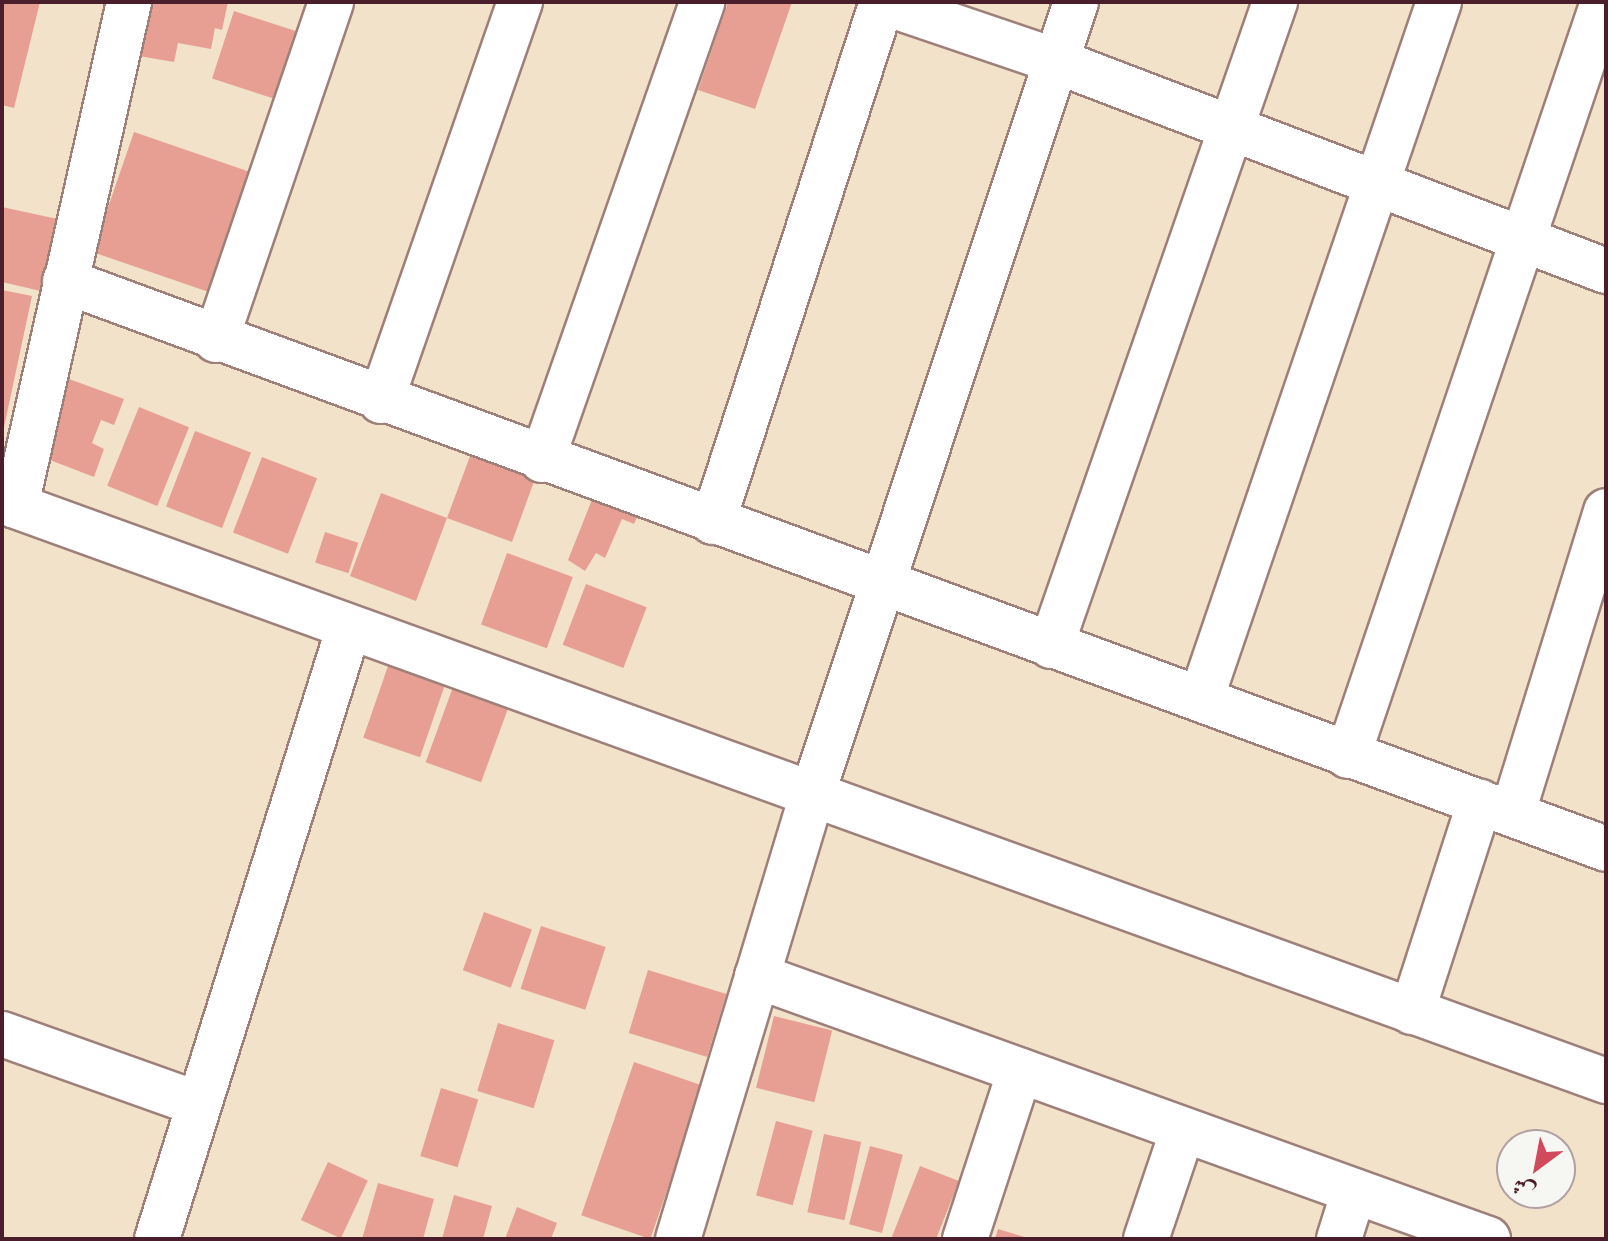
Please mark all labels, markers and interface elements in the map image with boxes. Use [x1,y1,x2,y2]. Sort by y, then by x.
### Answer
north arrow [1496,1129,1576,1209]
text: ش [1508,1170,1541,1205]

